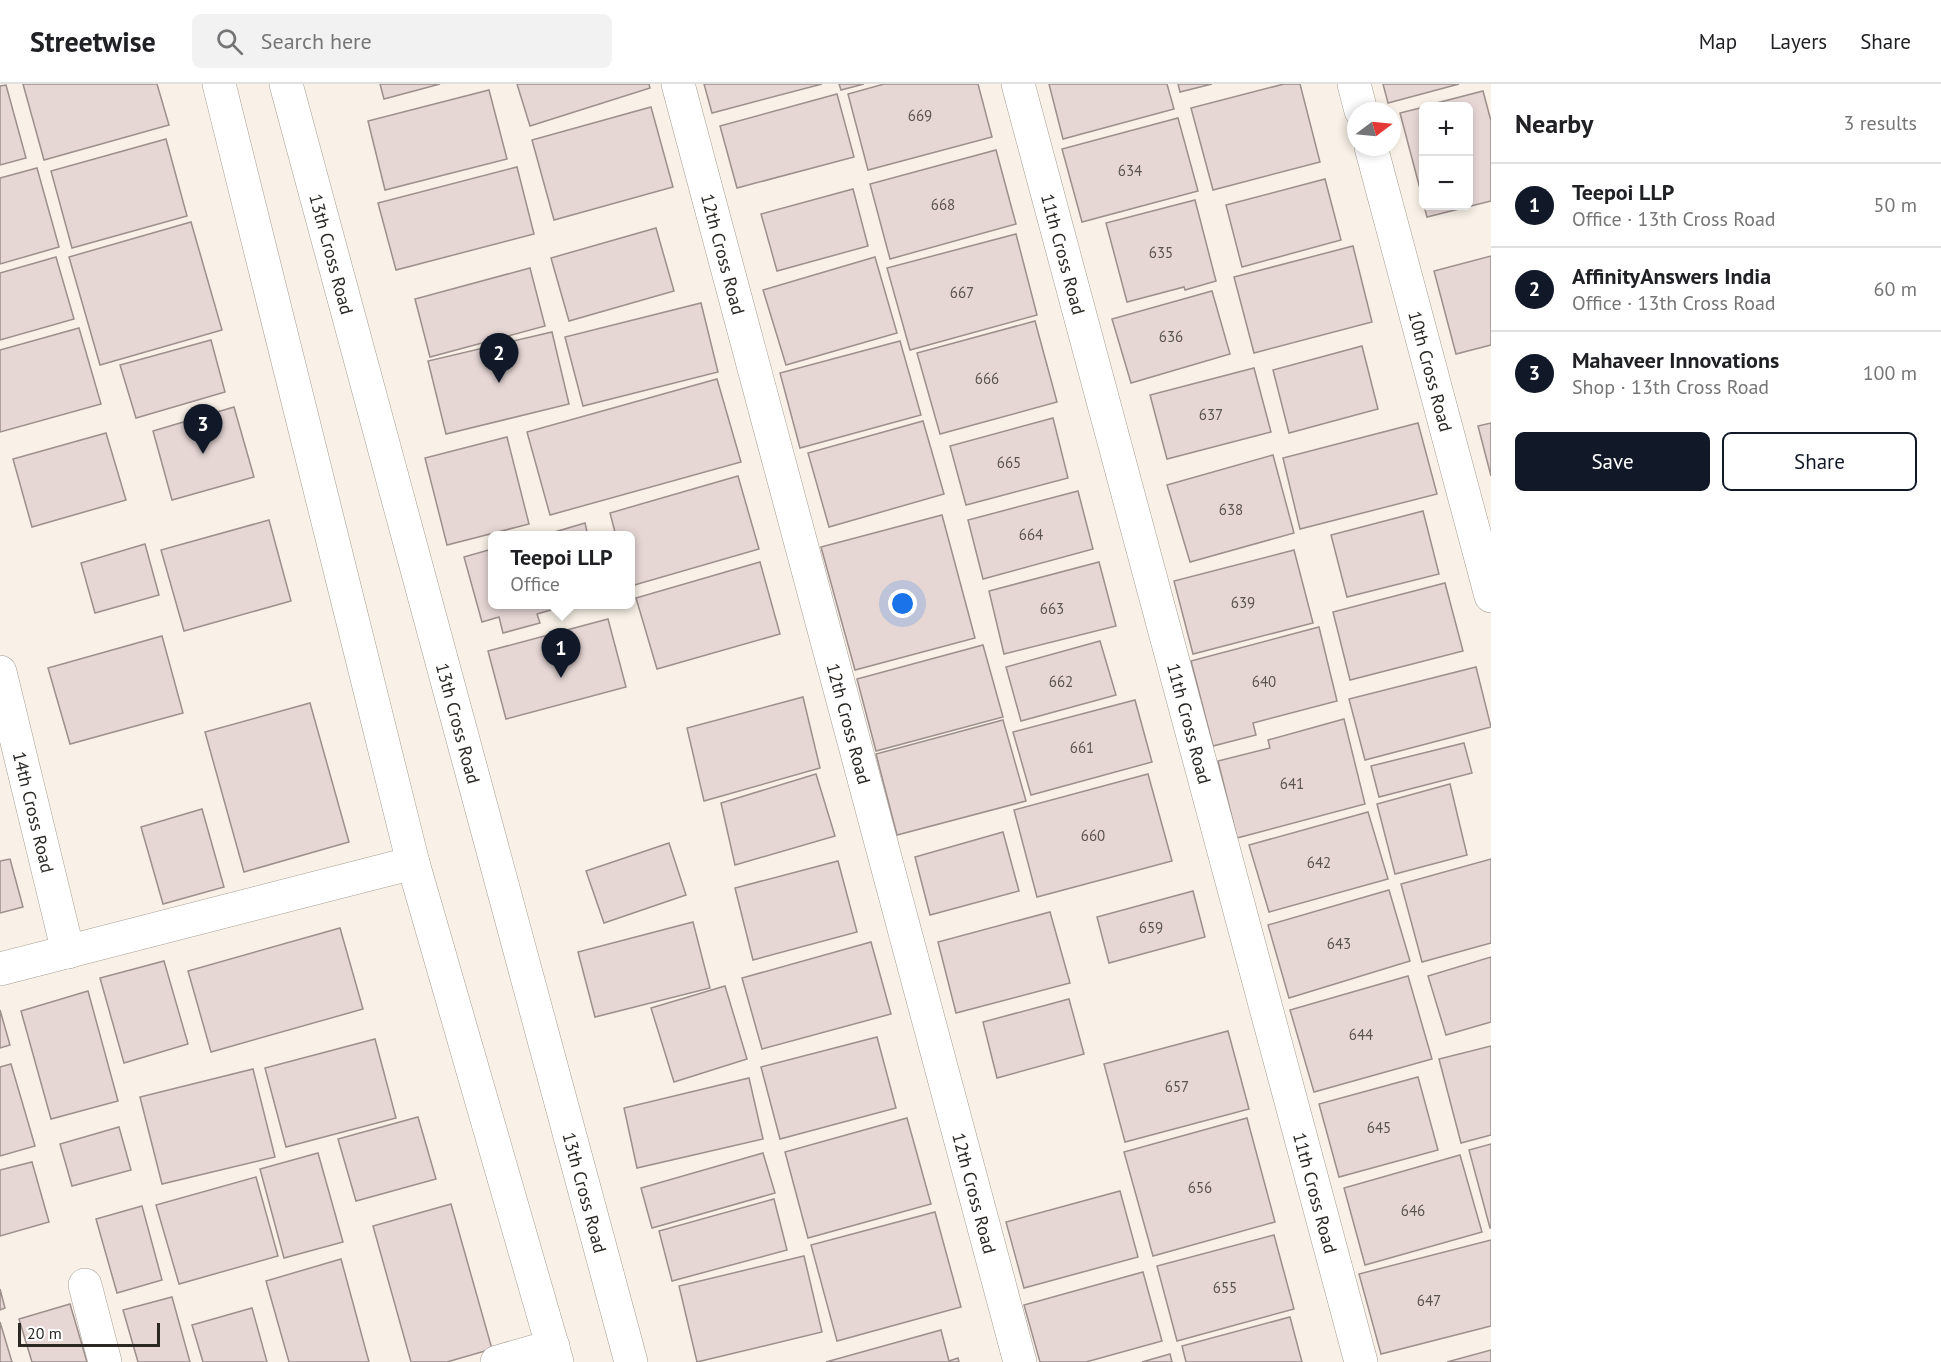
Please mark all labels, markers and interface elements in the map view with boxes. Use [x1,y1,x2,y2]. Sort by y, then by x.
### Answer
search box [192,14,612,68]
text: Streetwise [30,23,156,60]
icon: search [213,25,246,58]
text: Search here [261,27,372,55]
text: Map [1699,28,1737,55]
text: Layers [1770,28,1827,55]
text: Share [1860,28,1911,55]
north arrow [1347,102,1401,156]
map controls [1419,102,1473,210]
button: + [1419,102,1473,156]
house number: 669 [908,106,932,125]
text: Nearby [1515,107,1593,140]
text: 3 results [1844,110,1917,136]
button: − [1419,156,1473,210]
house number: 634 [1118,161,1142,180]
text: Teepoi LLP [1572,178,1674,206]
street label: 13th Cross Road [305,191,359,317]
street label: 12th Cross Road [696,191,751,317]
street label: 11th Cross Road [1036,191,1091,317]
text: 1 [1529,192,1540,218]
text: 50 m [1874,192,1917,218]
house number: 668 [931,195,955,214]
text: Office · 13th Cross Road [1572,206,1776,232]
house number: 635 [1149,243,1173,262]
text: AffinityAnswers India [1572,262,1771,290]
text: 2 [1529,276,1540,302]
text: 60 m [1874,276,1917,302]
house number: 667 [950,283,974,302]
text: Office · 13th Cross Road [1572,290,1776,316]
street label: 10th Cross Road [1404,308,1458,434]
house number: 636 [1159,327,1183,346]
pin: 2 [480,334,518,383]
text: Mahaveer Innovations [1572,346,1779,374]
text: 3 [1529,360,1540,386]
text: 100 m [1863,360,1917,386]
house number: 666 [975,369,999,388]
text: Shop · 13th Cross Road [1572,374,1769,400]
pin: 3 [184,404,222,454]
house number: 637 [1199,405,1223,424]
button: Save [1515,432,1710,491]
button: Share [1722,432,1917,491]
house number: 665 [997,453,1021,472]
house number: 638 [1219,500,1243,519]
house number: 664 [1019,525,1043,544]
popup [488,531,635,609]
text: Teepoi LLP [510,543,613,571]
text: Office [510,571,560,597]
your location [888,589,917,618]
house number: 639 [1231,593,1255,612]
house number: 663 [1040,599,1064,618]
pin: 1 [542,628,580,678]
street label: 13th Cross Road [431,660,486,786]
street label: 12th Cross Road [822,660,876,786]
street label: 11th Cross Road [1162,660,1217,786]
house number: 662 [1049,672,1073,691]
house number: 640 [1252,672,1276,691]
house number: 661 [1070,738,1094,757]
street label: 14th Cross Road [8,749,60,875]
house number: 641 [1280,774,1304,793]
house number: 660 [1081,826,1105,845]
house number: 642 [1307,853,1331,872]
house number: 659 [1139,918,1163,937]
house number: 643 [1327,934,1351,953]
house number: 644 [1349,1025,1373,1044]
house number: 657 [1165,1077,1189,1096]
house number: 645 [1367,1118,1391,1137]
street label: 13th Cross Road [558,1129,612,1255]
street label: 12th Cross Road [948,1130,1002,1256]
street label: 11th Cross Road [1288,1130,1343,1256]
house number: 656 [1188,1178,1212,1197]
house number: 646 [1401,1201,1425,1220]
house number: 655 [1213,1278,1237,1297]
house number: 647 [1417,1291,1441,1310]
scale bar [18,1320,160,1348]
text: 20 m [27,1323,62,1343]

